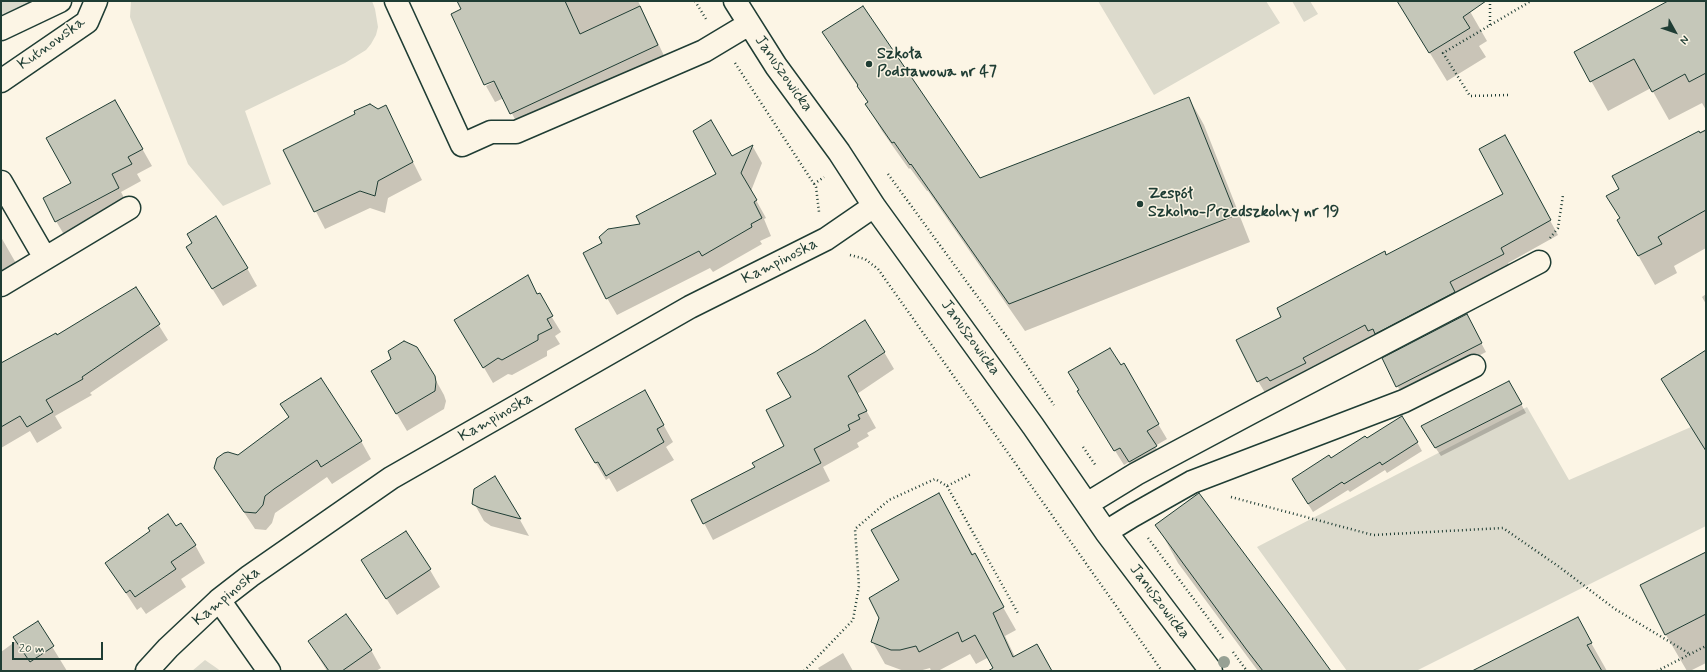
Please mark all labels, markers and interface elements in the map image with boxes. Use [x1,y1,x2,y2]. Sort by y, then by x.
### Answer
north arrow [1655,12,1695,52]
street label: Kutnowska [15,13,89,75]
street label: Januszowicka [750,32,816,116]
text: N [1676,32,1692,47]
place label: Szkoła Podstawowa nr 47 [877,45,997,83]
marker: Szkoła Podstawowa nr 47 [864,59,874,69]
place label: Zespół Szkolno-Przedszkolny nr 19 [1148,185,1339,223]
marker: Zespół Szkolno-Przedszkolny nr 19 [1135,199,1145,209]
street label: Kampinoska [739,235,821,289]
street label: Januszowicka [936,296,1004,380]
street label: Kampinoska [456,389,536,447]
street label: Januszowicka [1125,561,1193,643]
street label: Kampinoska [189,563,265,631]
scale bar [14,634,105,660]
text: 20 m [19,641,45,657]

